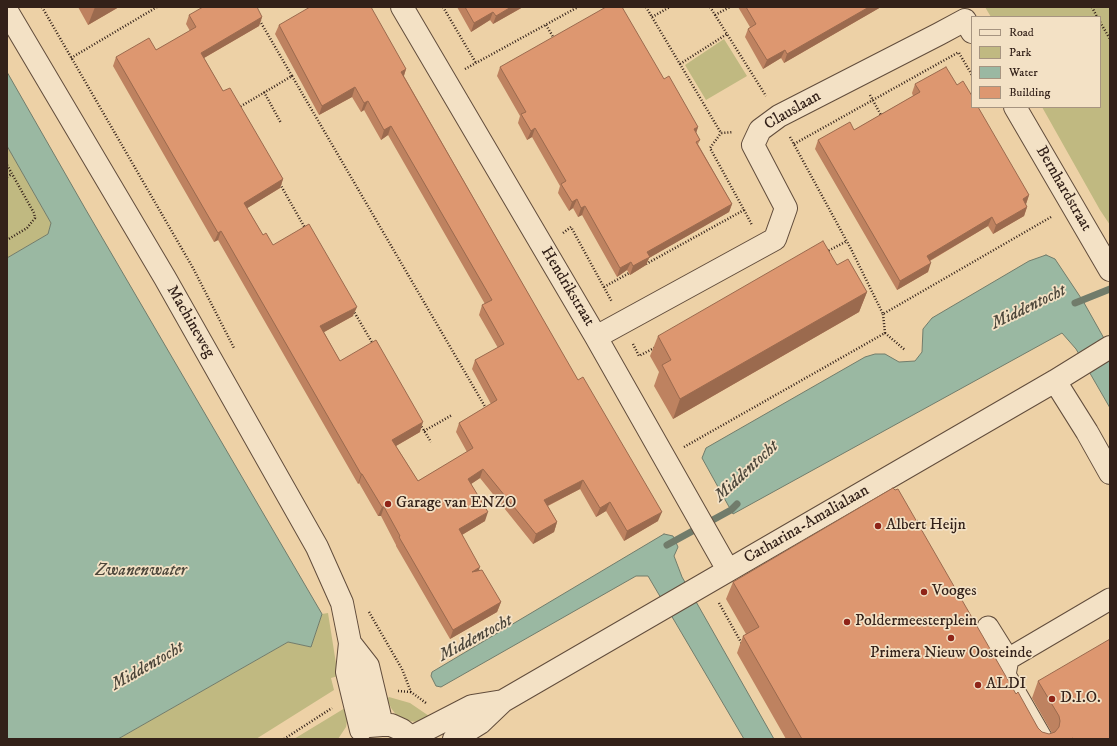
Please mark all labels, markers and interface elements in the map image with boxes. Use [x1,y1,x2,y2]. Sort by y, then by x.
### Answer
legend [971,16,1101,108]
text: Road [1009,25,1034,40]
text: Park [1009,45,1031,60]
text: Water [1009,65,1038,80]
text: Building [1009,85,1050,100]
street label: Clauslaan [761,87,825,135]
street label: Bernhardstraat [1031,143,1095,235]
street label: Hendrikstraat [536,244,598,330]
water label: Middentocht [988,281,1070,335]
street label: Machineweg [162,282,218,362]
water label: Middentocht [711,437,783,507]
street label: Catharina-Amalialaan [741,481,873,569]
place label: Garage van ENZO [396,494,516,514]
marker: Garage van ENZO [383,499,393,509]
place label: Albert Heijn [886,516,966,536]
marker: Albert Heijn [873,521,883,531]
water label: Zwanenwater [95,561,187,581]
place label: Vooges [932,582,977,602]
marker: Vooges [919,587,929,597]
water label: Middentocht [436,611,516,667]
place label: Poldermeesterplein [855,612,977,632]
marker: Poldermeesterplein [842,617,852,627]
marker: Primera Nieuw Oosteinde [946,633,956,643]
water label: Middentocht [108,638,188,696]
place label: Primera Nieuw Oosteinde [870,644,1032,664]
place label: ALDI [986,675,1026,695]
marker: ALDI [973,680,983,690]
place label: D.I.O. [1060,689,1101,709]
marker: D.I.O. [1047,694,1057,704]

